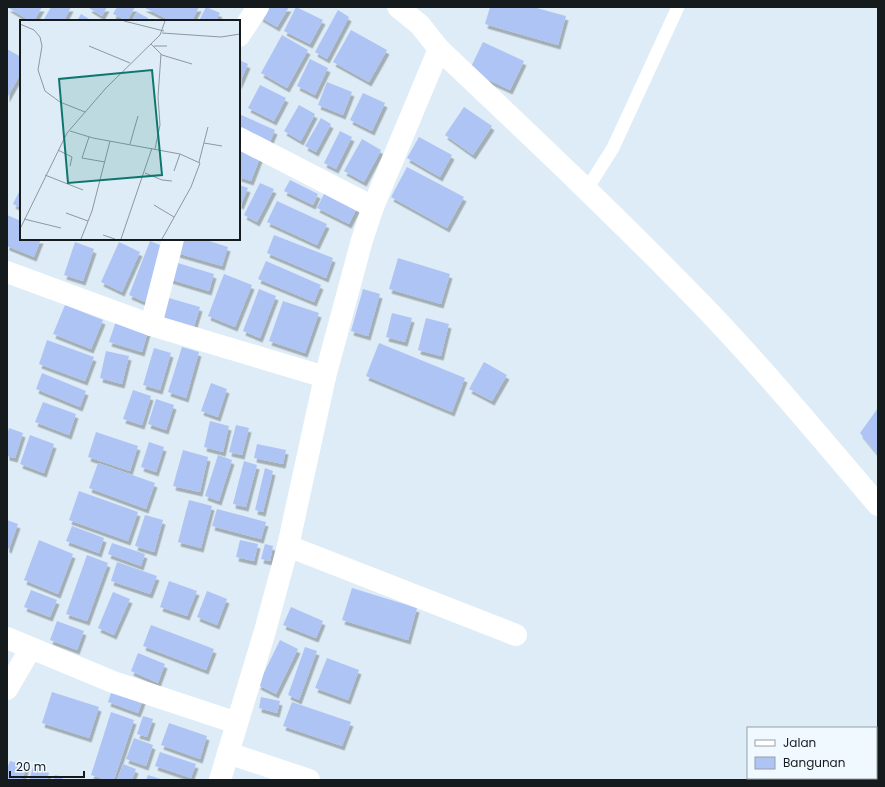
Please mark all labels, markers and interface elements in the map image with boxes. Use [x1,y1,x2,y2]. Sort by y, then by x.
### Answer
inset map [20,20,240,240]
legend [747,727,877,779]
text: Jalan [783,734,816,751]
scale bar [10,753,84,779]
text: Bangunan [783,754,845,771]
text: 20 m [16,758,46,775]

